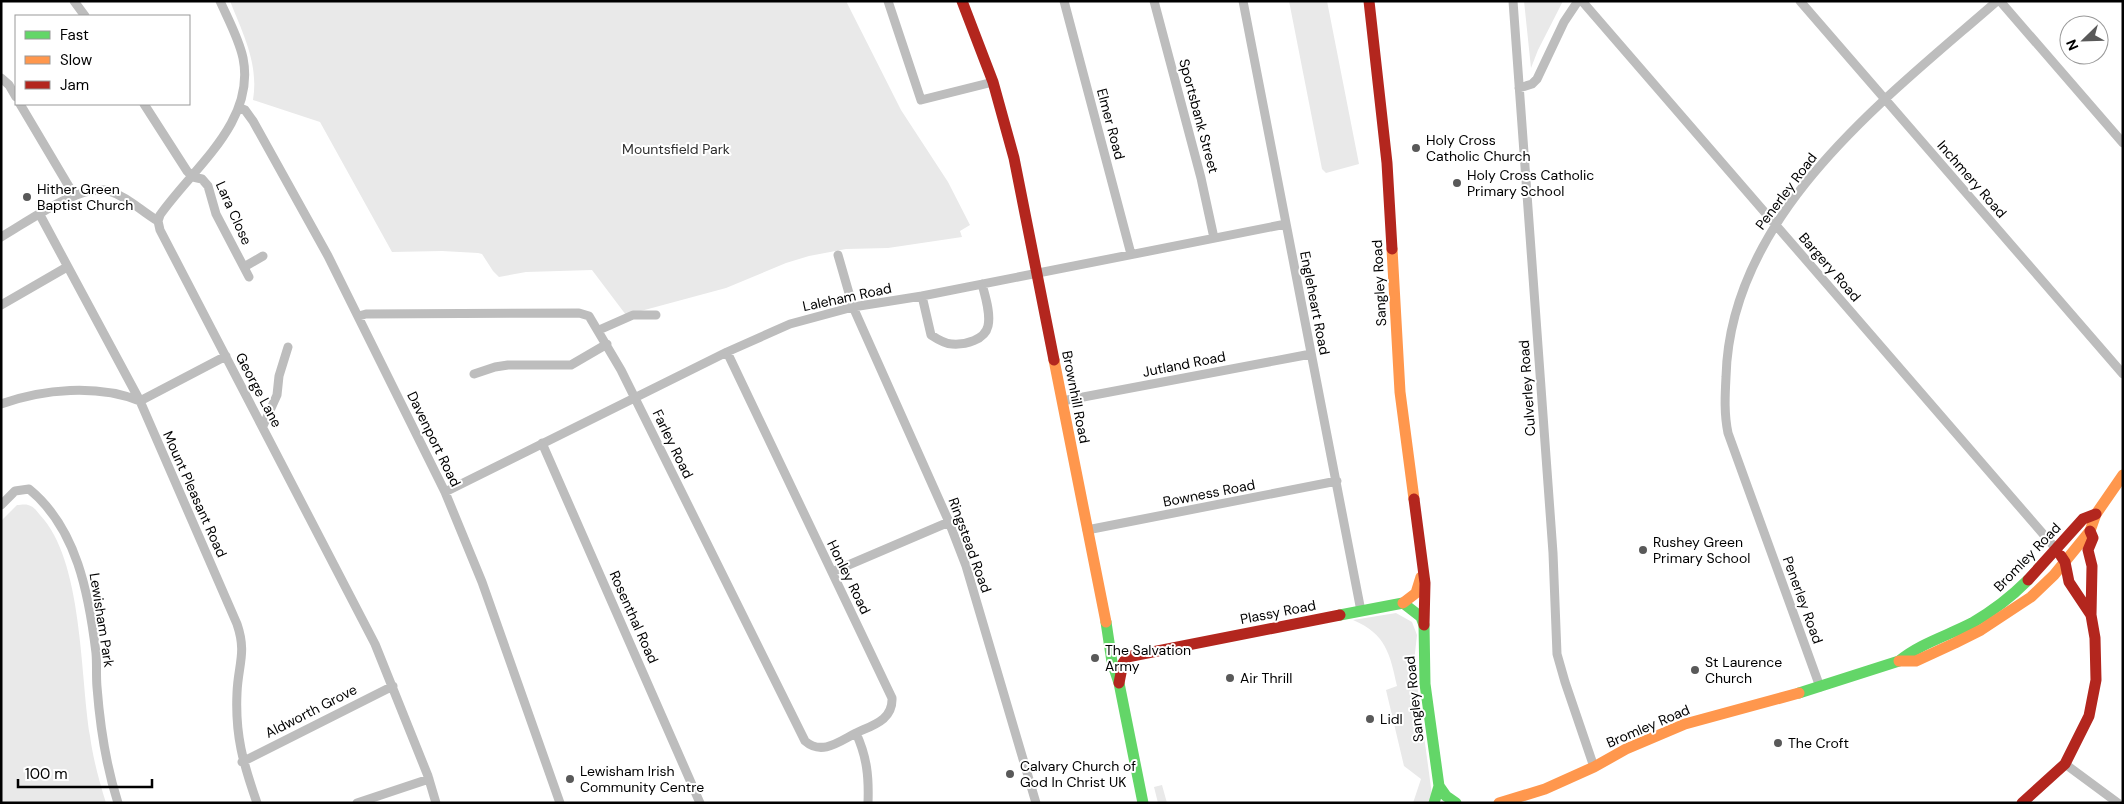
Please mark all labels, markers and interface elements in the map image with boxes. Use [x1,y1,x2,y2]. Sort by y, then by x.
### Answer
legend [15,15,190,105]
north arrow [2059,15,2109,65]
text: Fast [60,25,89,45]
text: N [2062,37,2082,53]
text: Slow [60,50,93,70]
street label: Sportsbank Street [1175,57,1223,175]
text: Jam [60,75,89,95]
street label: Elmer Road [1093,86,1129,162]
place label: Holy Cross Catholic Church [1426,131,1531,165]
street label: Inchmery Road [1933,136,2011,222]
park label: Mountsfield Park [622,140,730,158]
marker: Holy Cross Catholic Church [1410,142,1422,154]
street label: Penerley Road [1751,149,1821,233]
place label: Holy Cross Catholic Primary School [1467,166,1594,200]
marker: Holy Cross Catholic Primary School [1451,177,1463,189]
street label: Lara Close [212,178,256,248]
place label: Hither Green Baptist Church [37,180,133,214]
marker: Hither Green Baptist Church [21,191,33,203]
street label: Bargery Road [1795,229,1865,305]
street label: Sangley Road [1368,239,1390,327]
street label: Engleheart Road [1296,250,1334,356]
street label: Laleham Road [801,279,893,315]
street label: Culverley Road [1515,339,1539,437]
street label: Jutland Road [1141,347,1227,381]
street label: Brownhill Road [1058,349,1094,445]
street label: George Lane [232,350,286,430]
street label: Davenport Road [403,388,465,490]
street label: Farley Road [649,406,697,482]
street label: Mount Pleasant Road [159,428,231,560]
street label: Bowness Road [1161,475,1257,511]
street label: Ringstead Road [944,495,996,595]
street label: Bromley Road [1990,519,2064,595]
place label: Rushey Green Primary School [1653,533,1750,567]
street label: Honley Road [823,537,875,617]
marker: Rushey Green Primary School [1637,544,1649,556]
street label: Penerley Road [1779,554,1827,646]
street label: Rosenthal Road [605,568,663,666]
street label: Lewisham Park [86,572,118,668]
street label: Plassy Road [1239,596,1317,628]
place label: The Salvation Army [1105,641,1191,675]
marker: The Salvation Army [1089,652,1101,664]
place label: St Laurence Church [1705,653,1782,687]
street label: Sangley Road [1401,655,1427,743]
marker: St Laurence Church [1689,664,1701,676]
place label: Air Thrill [1240,669,1292,687]
marker: Air Thrill [1224,672,1236,684]
street label: Aldworth Grove [262,680,360,742]
street label: Bromley Road [1604,700,1692,752]
place label: Lidl [1380,710,1403,728]
marker: Lidl [1364,713,1376,725]
place label: The Croft [1788,734,1849,752]
marker: The Croft [1772,737,1784,749]
scale bar [18,756,151,788]
place label: Calvary Church of God In Christ UK [1020,757,1136,791]
place label: Lewisham Irish Community Centre [580,762,704,796]
text: 100 m [25,764,68,784]
marker: Calvary Church of God In Christ UK [1004,768,1016,780]
marker: Lewisham Irish Community Centre [564,773,576,785]

